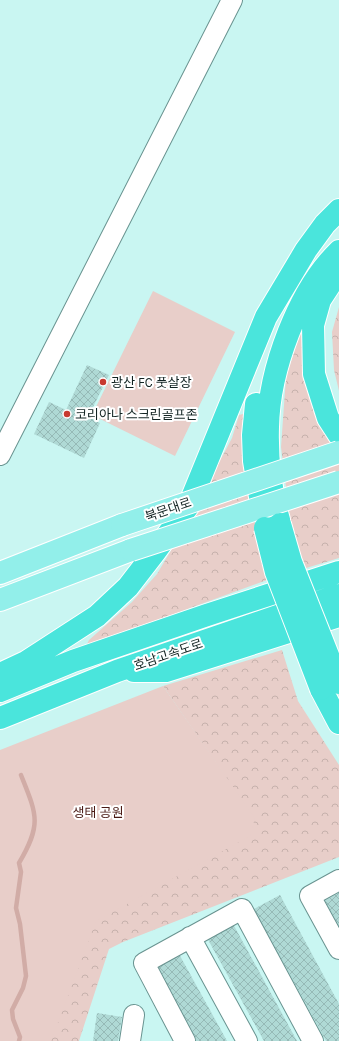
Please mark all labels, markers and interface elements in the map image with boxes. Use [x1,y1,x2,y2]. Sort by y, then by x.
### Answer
place label: 광산 FC 풋살장 [111,375,192,390]
marker: 광산 FC 풋살장 [98,377,108,387]
place label: 코리아나 스크린골프존 [75,407,198,422]
marker: 코리아나 스크린골프존 [62,409,72,419]
street label: 북문대로 [143,495,193,524]
street label: 호남고속도로 [132,636,205,673]
park label: 생태 공원 [73,805,123,820]

